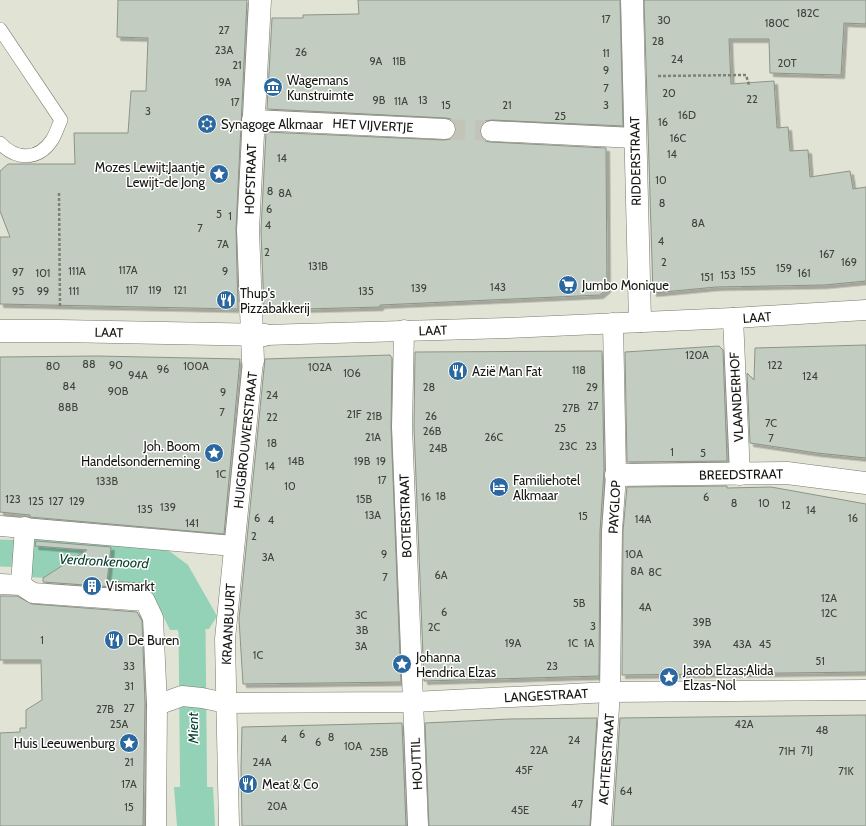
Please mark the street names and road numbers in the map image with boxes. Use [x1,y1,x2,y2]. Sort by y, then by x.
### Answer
street label: HET VIJVERTJE [332,115,414,135]
street label: RIDDERSTRAAT [626,116,644,206]
street label: HOFSTRAAT [241,143,259,215]
street label: LAAT [742,308,772,326]
street label: LAAT [418,322,448,338]
street label: LAAT [94,324,124,340]
street label: VLAANDERHOF [726,351,746,442]
street label: HUIGBROUWERSTRAAT [230,371,260,509]
street label: BREEDSTRAAT [699,465,783,483]
street label: BOTERSTRAAT [396,474,414,558]
street label: PAYGLOP [605,479,623,534]
street label: KRAANBUURT [218,583,238,665]
street label: LANGESTRAAT [504,685,589,705]
street label: ACHTERSTRAAT [595,713,617,805]
street label: HOUTTIL [407,737,425,791]

